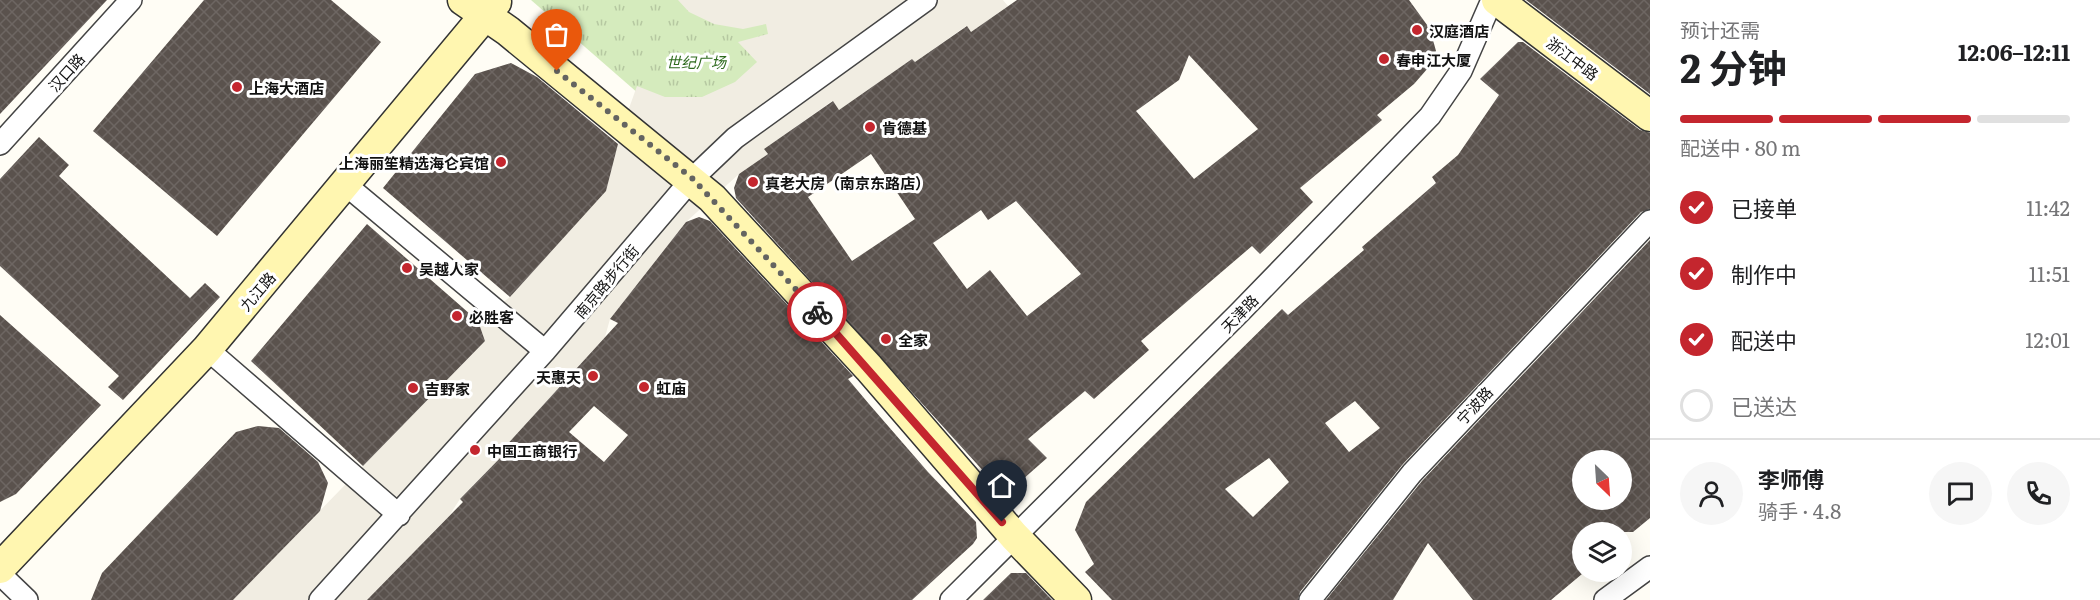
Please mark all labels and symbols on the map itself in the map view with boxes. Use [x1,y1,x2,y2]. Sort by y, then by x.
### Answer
pin [531,9,582,71]
place label: 汉庭酒店 [1429,19,1489,42]
marker: 汉庭酒店 [1410,23,1424,37]
street label: 浙江中路 [1542,31,1604,85]
street label: 汉口路 [42,48,90,96]
place label: 春申江大厦 [1396,48,1471,71]
park label: 世纪广场 [666,50,728,73]
marker: 春申江大厦 [1377,52,1391,66]
place label: 上海大酒店 [249,76,324,99]
marker: 上海大酒店 [230,80,244,94]
place label: 肯德基 [882,116,927,139]
marker: 肯德基 [863,120,877,134]
place label: 上海丽笙精选海仑宾馆 [339,151,489,174]
marker: 上海丽笙精选海仑宾馆 [494,155,508,169]
place label: 真老大房（南京东路店） [765,171,930,194]
marker: 真老大房（南京东路店） [746,175,760,189]
street label: 南京路步行街 [568,239,644,323]
place label: 吴越人家 [419,257,479,280]
marker: 吴越人家 [400,261,414,275]
street label: 九江路 [234,266,280,316]
courier [787,282,847,342]
street label: 天津路 [1215,289,1263,337]
place label: 必胜客 [469,305,514,328]
marker: 必胜客 [450,309,464,323]
place label: 全家 [898,328,928,351]
marker: 全家 [879,332,893,346]
place label: 天惠天 [536,365,581,388]
marker: 天惠天 [586,369,600,383]
place label: 虹庙 [656,376,686,399]
place label: 吉野家 [425,377,470,400]
marker: 虹庙 [637,380,651,394]
marker: 吉野家 [406,381,420,395]
street label: 宁波路 [1450,381,1498,429]
place label: 中国工商银行 [487,439,577,462]
marker: 中国工商银行 [468,443,482,457]
north arrow [1572,450,1632,510]
pin [976,460,1027,522]

